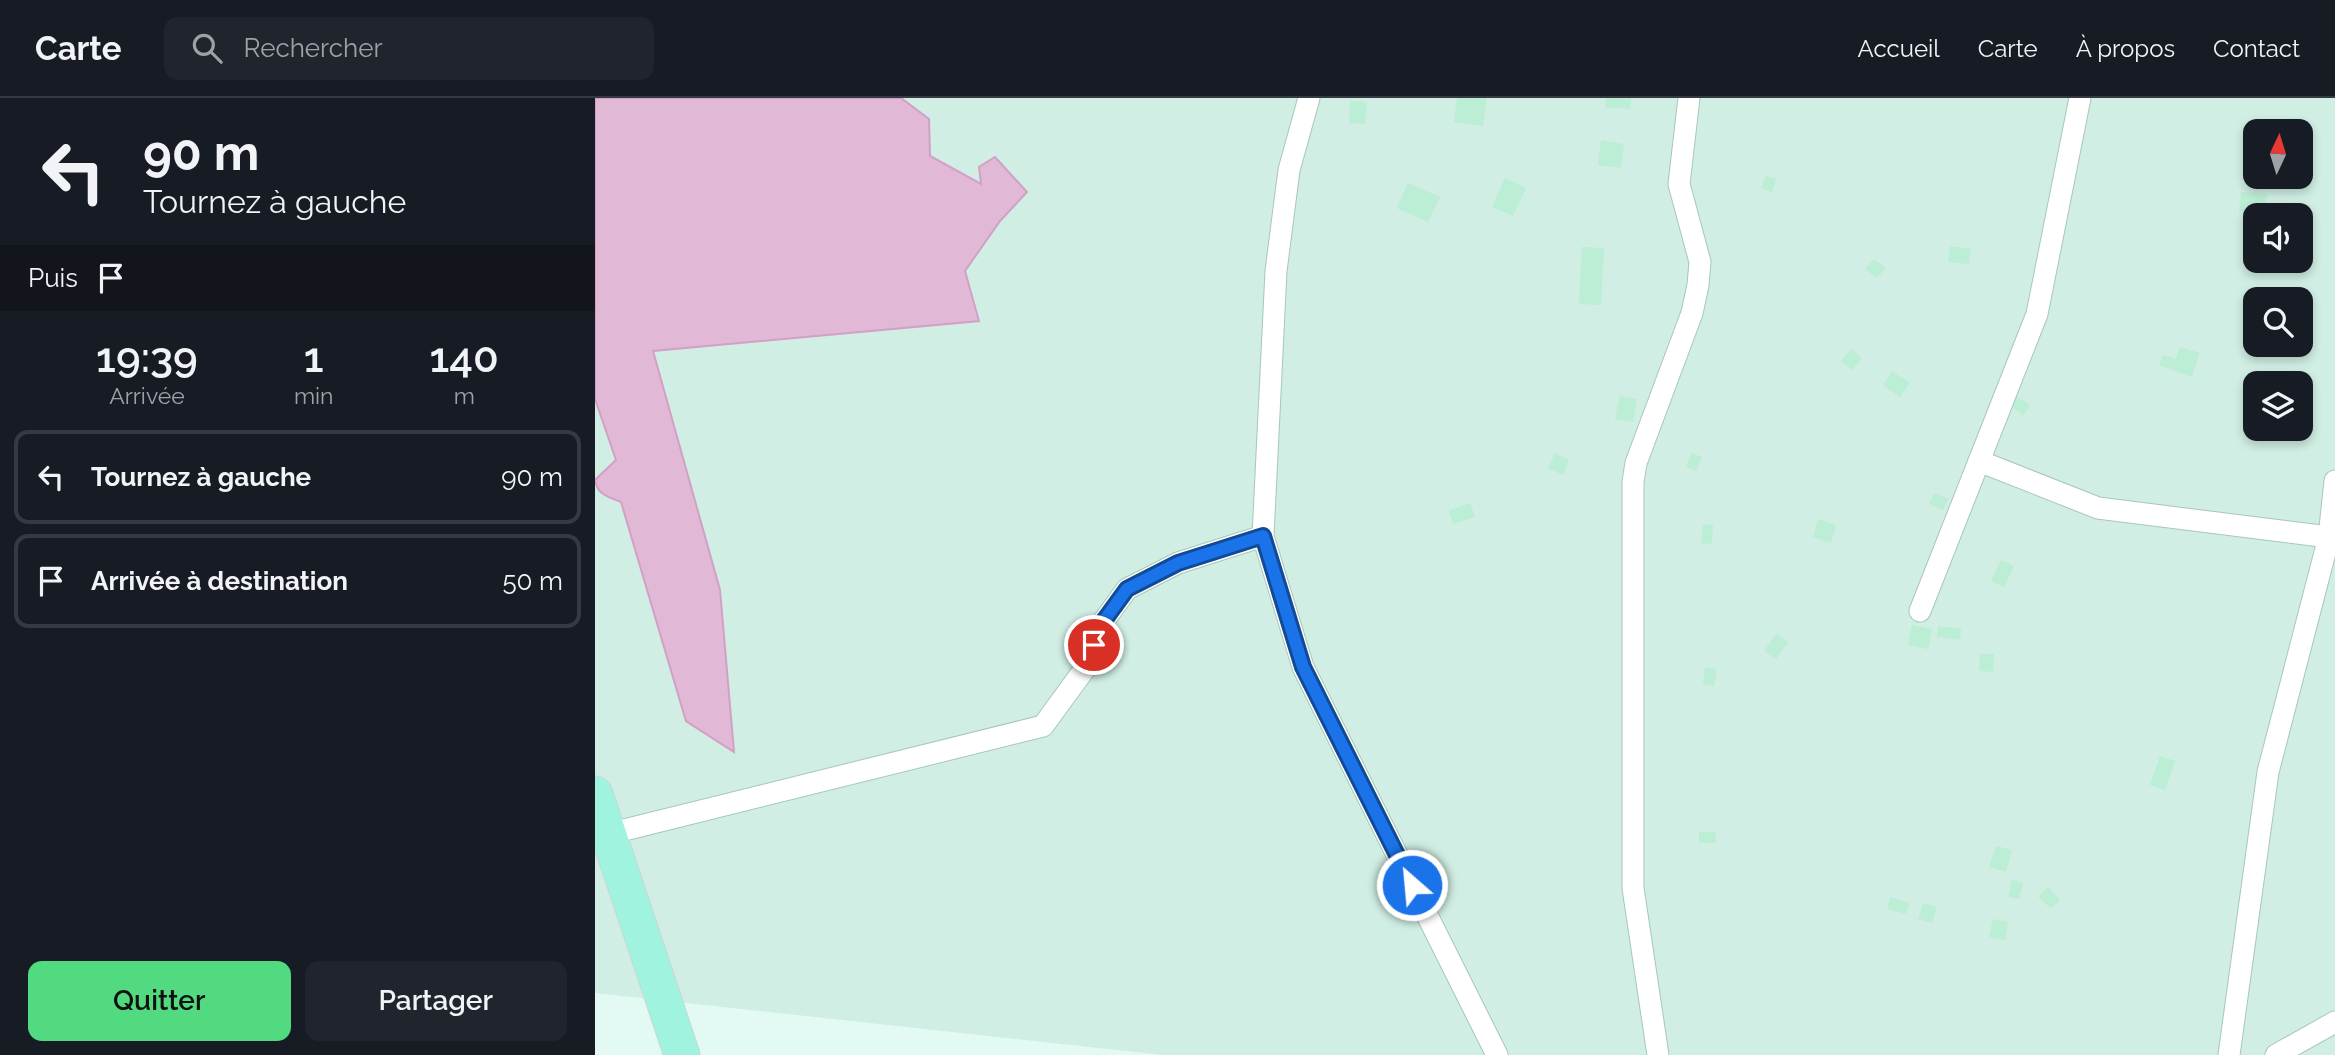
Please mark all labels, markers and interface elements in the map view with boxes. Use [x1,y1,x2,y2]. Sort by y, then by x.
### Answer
search box [164,17,654,80]
text: Carte [35,29,122,68]
icon: search [188,29,226,67]
text: Rechercher [244,33,383,63]
text: Accueil [1858,34,1940,63]
text: Carte [1978,34,2038,63]
text: À propos [2076,34,2175,63]
text: Contact [2213,34,2300,63]
north arrow [2243,119,2313,189]
map controls [2243,119,2313,441]
text: 90 m [143,124,259,181]
icon: left [28,126,119,217]
text: Tournez à gauche [143,183,406,220]
button: sound [2243,203,2313,273]
icon: arrive [92,259,130,297]
text: Puis [28,263,78,293]
button: search [2243,287,2313,357]
text: 19:39 [96,333,198,382]
text: 1 [304,333,324,382]
text: 140 [430,333,499,382]
button: layers [2243,371,2313,441]
text: Arrivée [109,382,185,409]
text: min [294,382,333,409]
text: m [454,382,475,409]
icon: left [32,458,70,496]
text: Tournez à gauche [91,462,311,492]
text: 90 m [501,462,563,492]
icon: arrive [32,562,70,600]
text: Arrivée à destination [91,566,348,596]
text: 50 m [502,566,563,596]
pin [1064,615,1124,675]
icon: arrive [1075,626,1113,664]
position arrow [1375,848,1449,922]
button: Quitter [28,961,291,1041]
button: Partager [305,961,567,1041]

